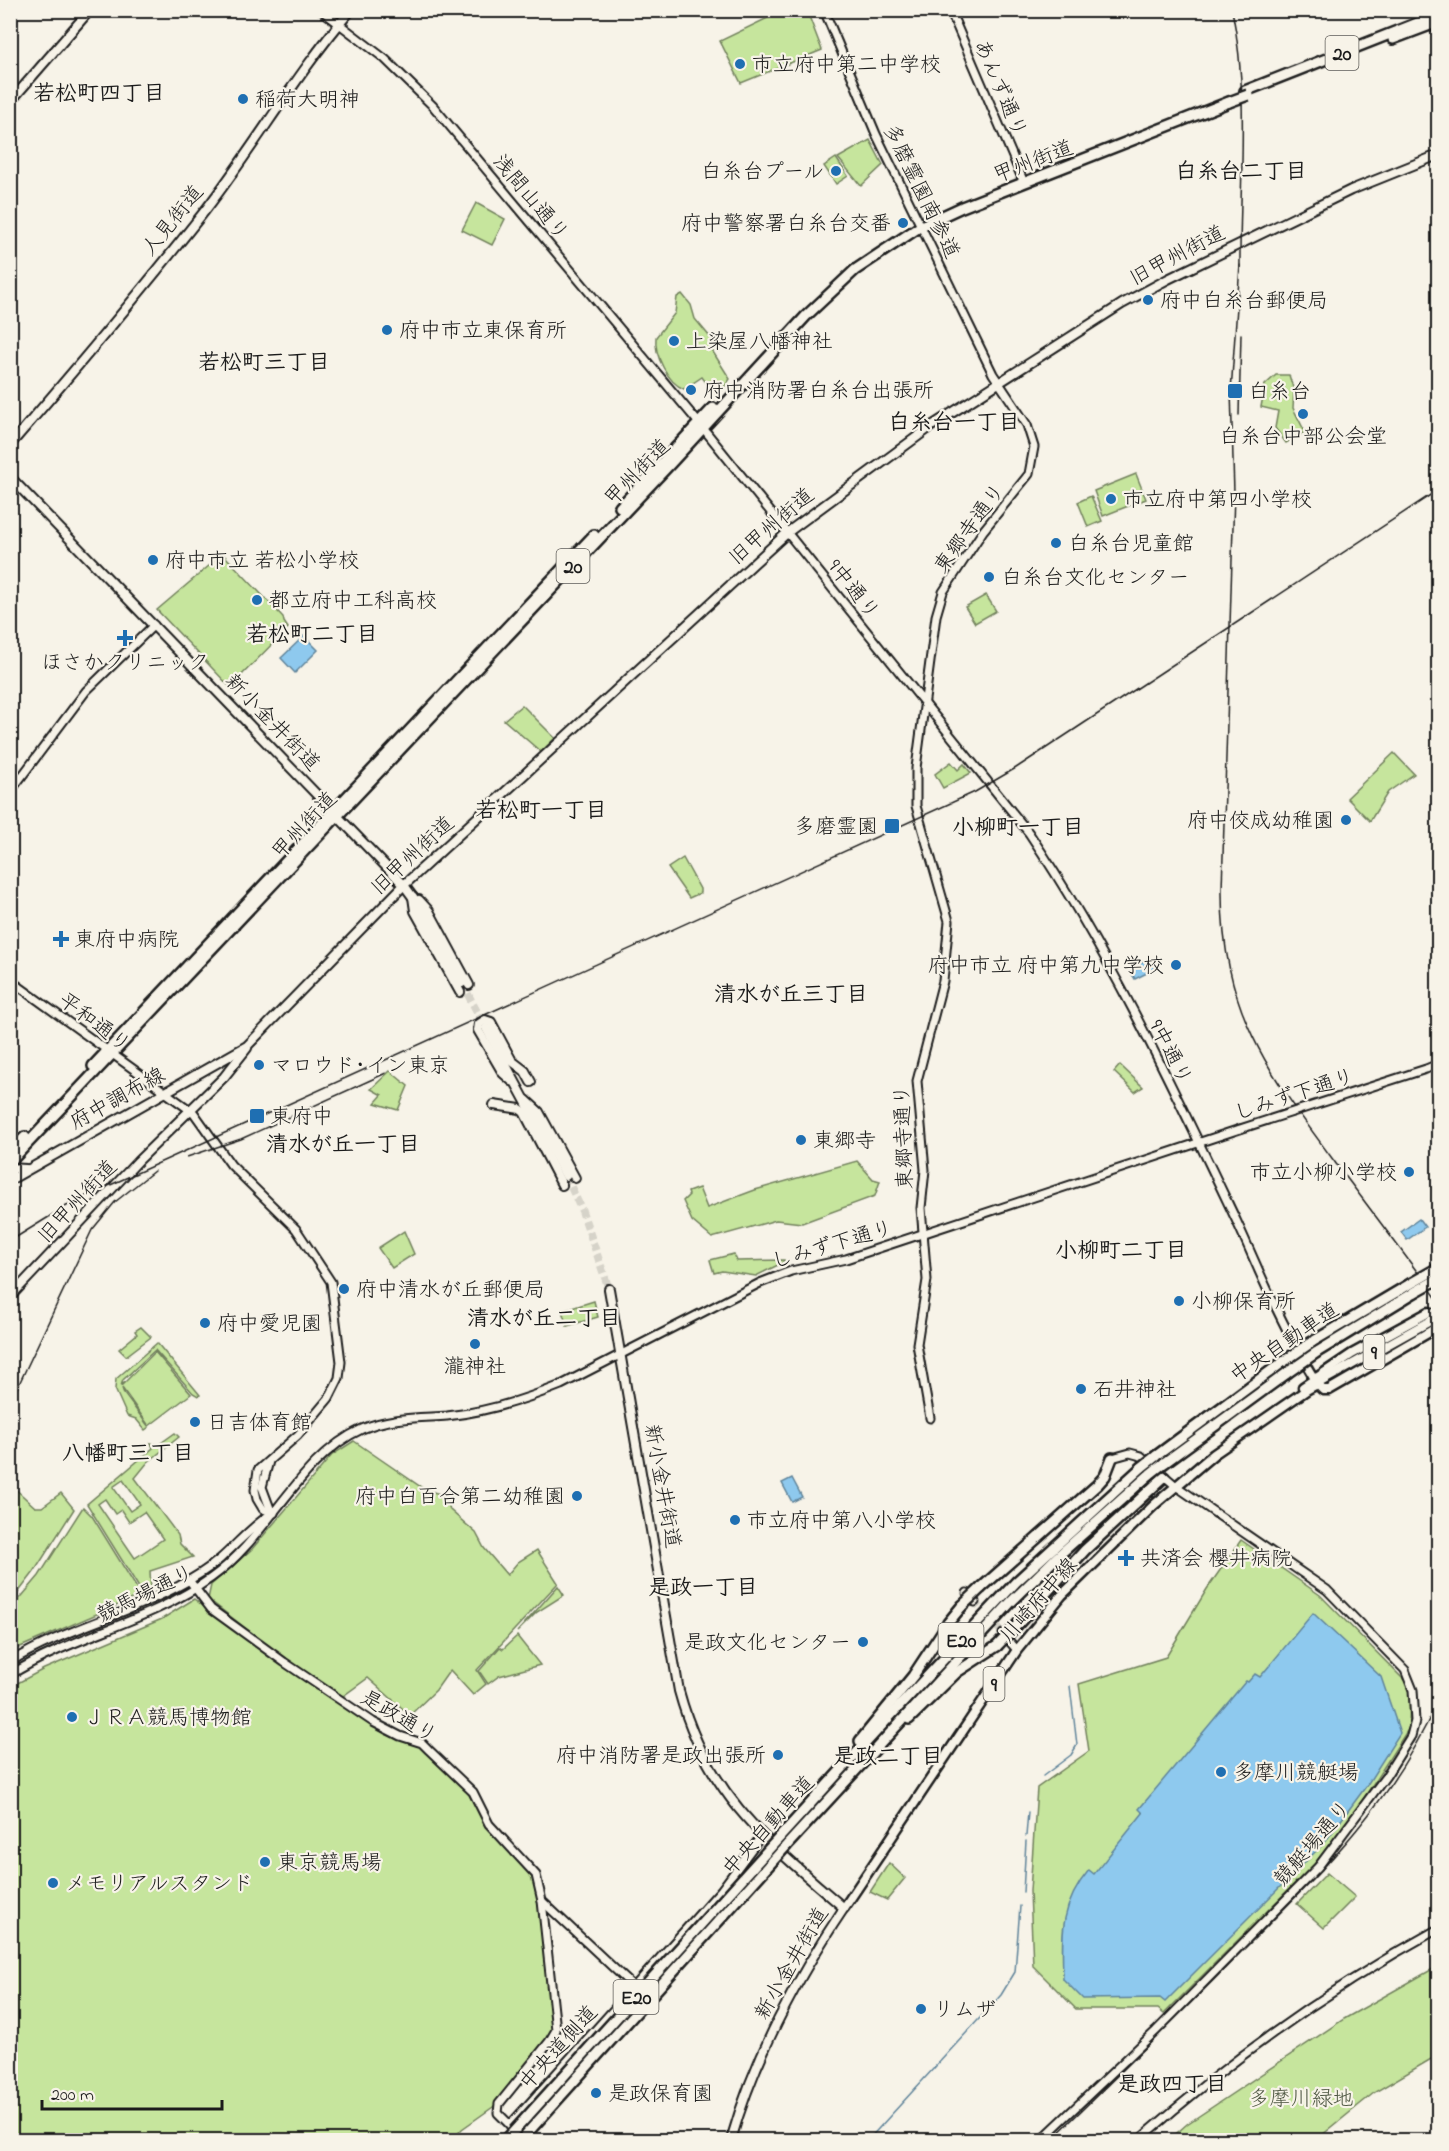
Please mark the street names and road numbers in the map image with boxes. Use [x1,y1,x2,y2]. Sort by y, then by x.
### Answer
street label: あんず通り [965,35,1033,143]
road number: 20 [1326,36,1358,70]
street label: 多磨霊園南参道 [875,119,966,265]
street label: 甲州街道 [989,134,1078,192]
street label: 浅間山通り [484,148,575,248]
street label: 人見街道 [135,179,212,263]
street label: 旧甲州街道 [1125,219,1231,295]
street label: 甲州街道 [598,433,678,514]
street label: 東郷寺通り [928,478,1014,580]
street label: 旧甲州街道 [723,482,822,573]
road number: 20 [556,549,590,583]
street label: 9中通り [819,554,886,627]
street label: 新小金井街道 [217,668,326,779]
street label: 甲州街道 [266,785,345,867]
street label: 旧甲州街道 [365,810,462,903]
street label: 平和通り [51,986,136,1061]
street label: 9中通り [1140,1015,1198,1091]
street label: 府中調布線 [65,1061,171,1138]
street label: しみず下通り [1230,1062,1359,1130]
street label: 東郷寺通り [888,1084,922,1190]
street label: 旧甲州街道 [32,1154,125,1251]
street label: しみず下通り [768,1214,897,1278]
street label: 中央自動車道 [1225,1296,1346,1391]
road number: 9 [1364,1335,1384,1369]
street label: 新小金井街道 [635,1422,687,1551]
street label: 川崎府中線 [994,1552,1085,1651]
street label: 競馬場通り [92,1558,200,1631]
road number: E20 [938,1623,984,1657]
road number: 9 [984,1667,1004,1701]
street label: 是政通り [354,1684,442,1752]
street label: 中央自動車道 [716,1769,823,1883]
street label: 競艇場通り [1268,1795,1359,1894]
street label: 新小金井街道 [748,1902,837,2026]
road number: E20 [614,1980,658,2014]
street label: 中央道側道 [513,1999,606,2097]

